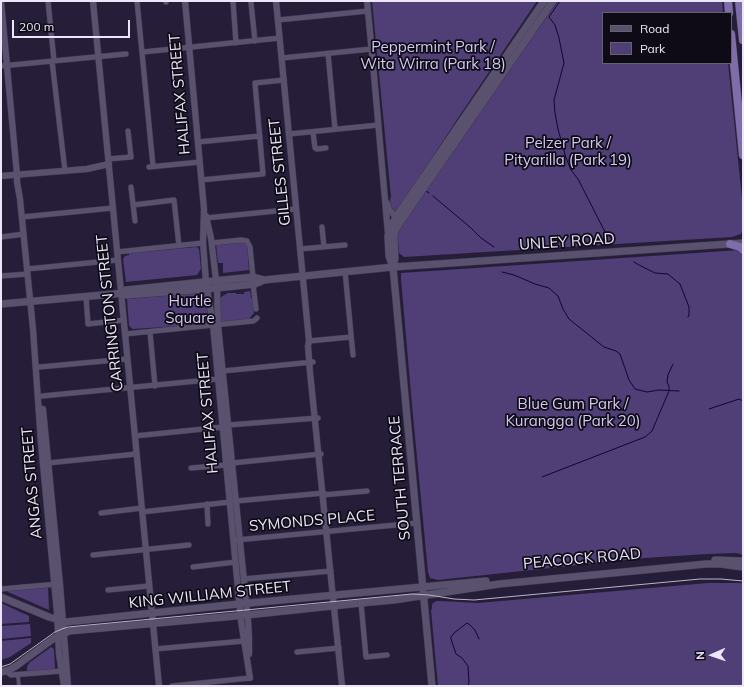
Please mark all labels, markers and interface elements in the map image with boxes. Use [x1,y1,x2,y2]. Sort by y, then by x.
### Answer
scale bar [14,12,132,38]
legend [602,12,732,64]
text: 200 m [19,19,54,34]
text: Road [640,21,669,36]
street label: HALIFAX STREET [166,33,194,155]
park label: Peppermint Park / Wita Wirra (Park 18) [360,38,506,73]
text: Park [640,41,665,56]
street label: GILLES STREET [265,117,295,227]
park label: Pelzer Park / Pityarilla (Park 19) [504,134,632,169]
street label: UNLEY ROAD [518,230,616,254]
street label: CARRINGTON STREET [93,234,127,392]
park label: Hurtle Square [165,292,215,327]
street label: HALIFAX STREET [194,352,222,474]
park label: Blue Gum Park / Kurangga (Park 20) [505,395,641,430]
street label: SOUTH TERRACE [386,415,414,541]
street label: ANGAS STREET [18,426,46,540]
street label: SYMONDS PLACE [248,507,376,535]
street label: PEACOCK ROAD [522,545,642,573]
street label: KING WILLIAM STREET [128,578,292,612]
north arrow [692,635,732,675]
text: N [693,651,707,660]

